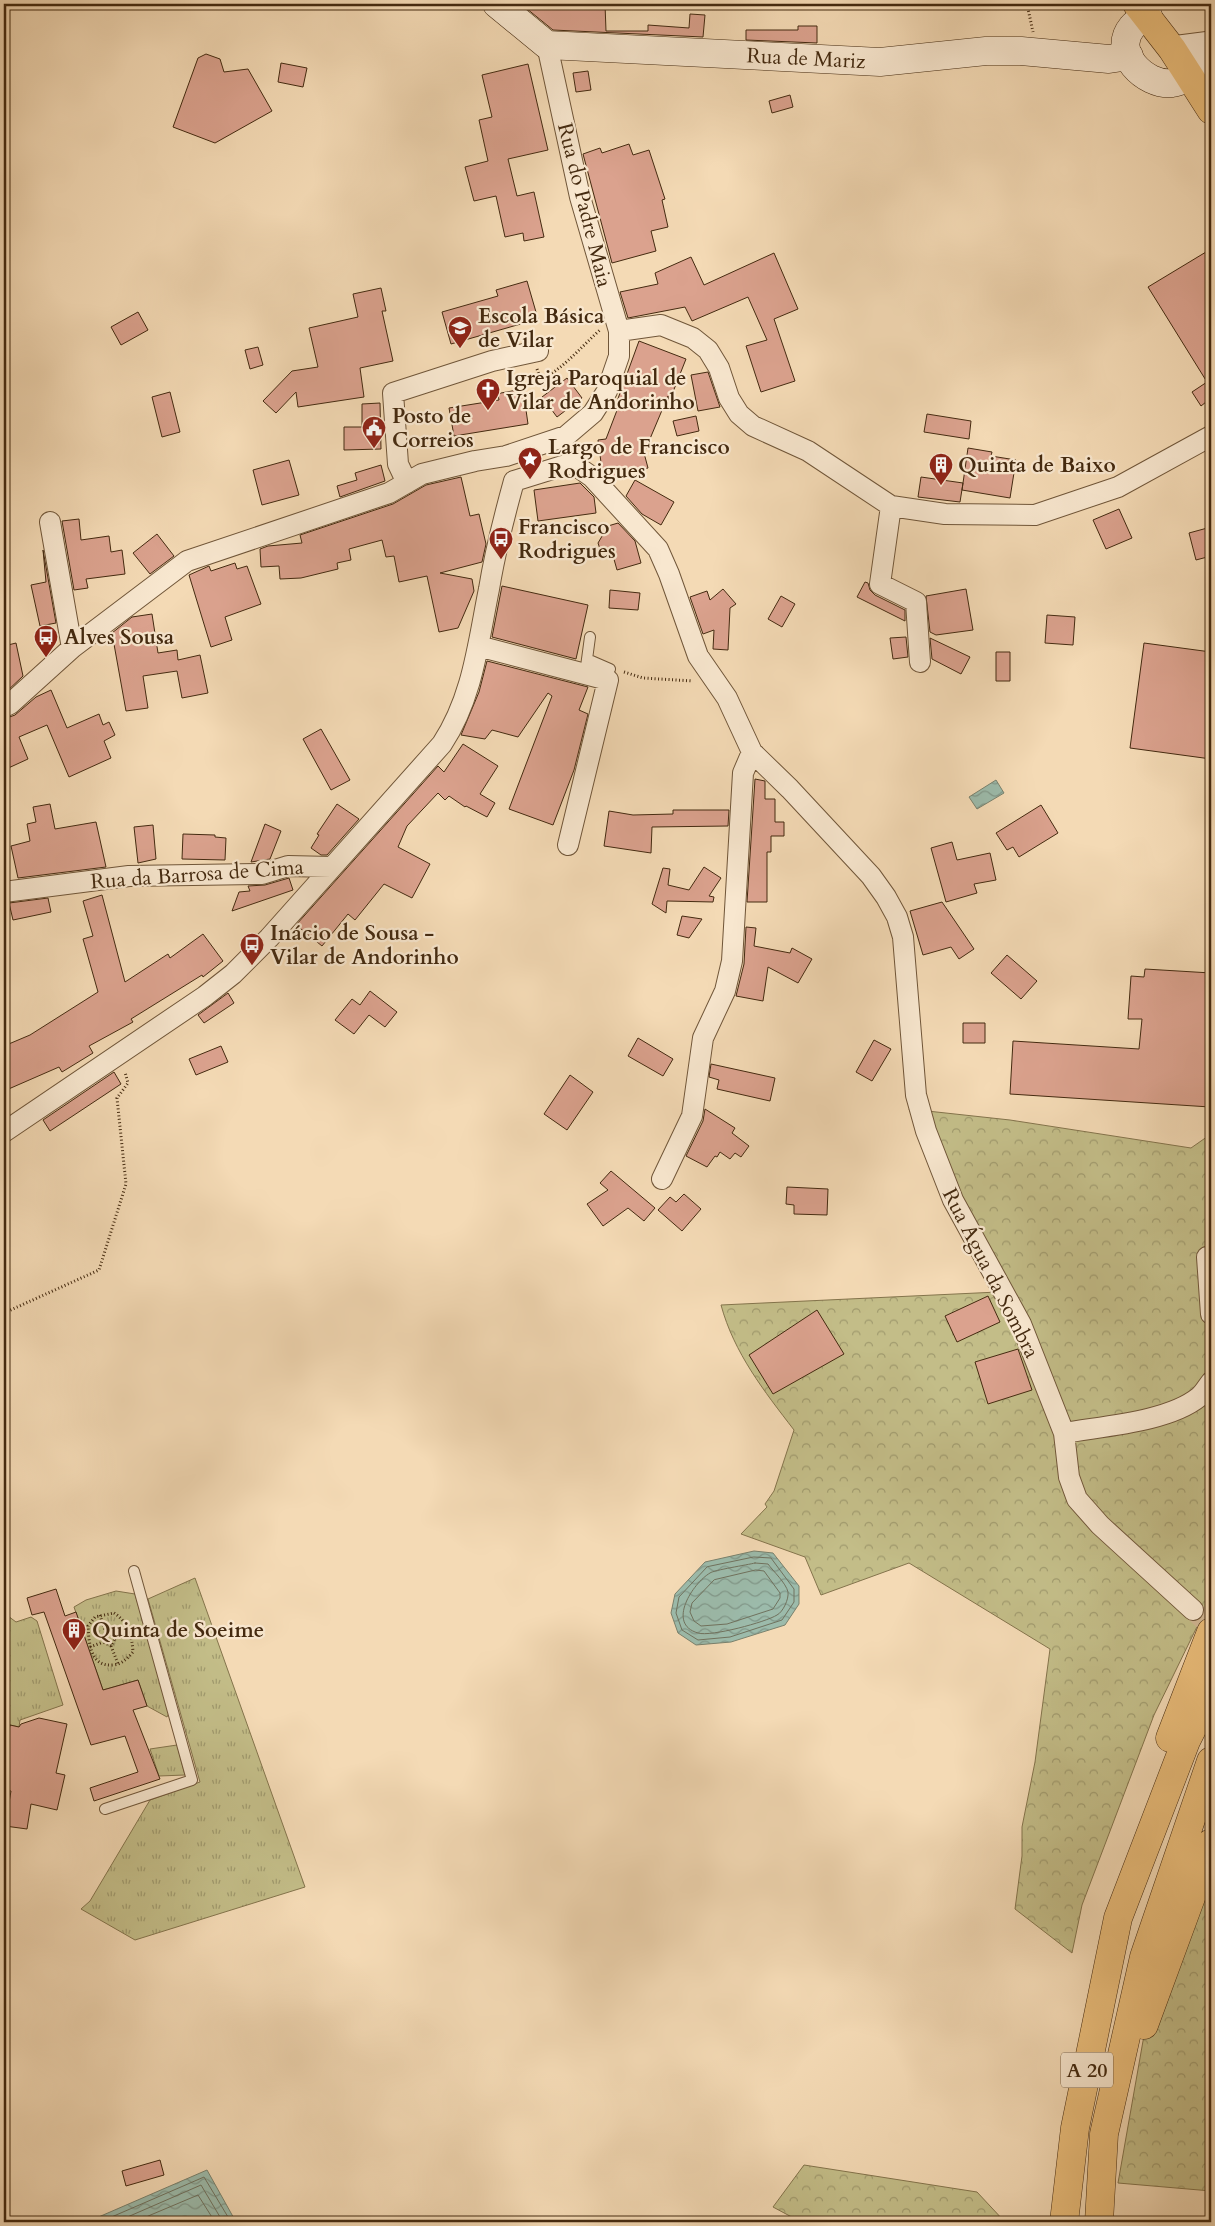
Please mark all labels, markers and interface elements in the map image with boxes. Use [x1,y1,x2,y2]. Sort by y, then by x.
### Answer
street label: Rua de Mariz [746,41,867,76]
street label: Rua do Padre Maia [550,120,619,290]
place label: Escola Básica de Vilar [478,302,605,355]
school or university icon: Escola Básica de Vilar [447,315,473,349]
place label: Igreja Paroquial de Vilar de Andorinho [506,364,695,417]
church icon: Igreja Paroquial de Vilar de Andorinho [475,377,501,411]
place label: Posto de Correios [392,402,474,455]
public building icon: Posto de Correios [361,415,387,449]
place label: Largo de Francisco Rodrigues [548,433,730,486]
place icon: Largo de Francisco Rodrigues [517,446,543,480]
place label: Quinta de Baixo [958,451,1116,480]
building icon: Quinta de Baixo [928,452,954,486]
place label: Francisco Rodrigues [518,513,616,566]
bus stop icon: Francisco Rodrigues [488,526,514,560]
place label: Alves Sousa [64,623,175,652]
bus stop icon: Alves Sousa [33,624,59,658]
street label: Rua da Barrosa de Cima [89,853,305,896]
place label: Inácio de Sousa - Vilar de Andorinho [270,919,459,972]
bus stop icon: Inácio de Sousa - Vilar de Andorinho [239,932,265,966]
street label: Rua Água da Sombra [935,1183,1046,1363]
place label: Quinta de Soeime [92,1616,264,1645]
building icon: Quinta de Soeime [61,1617,87,1651]
road number: A 20 [1061,2052,1113,2088]

